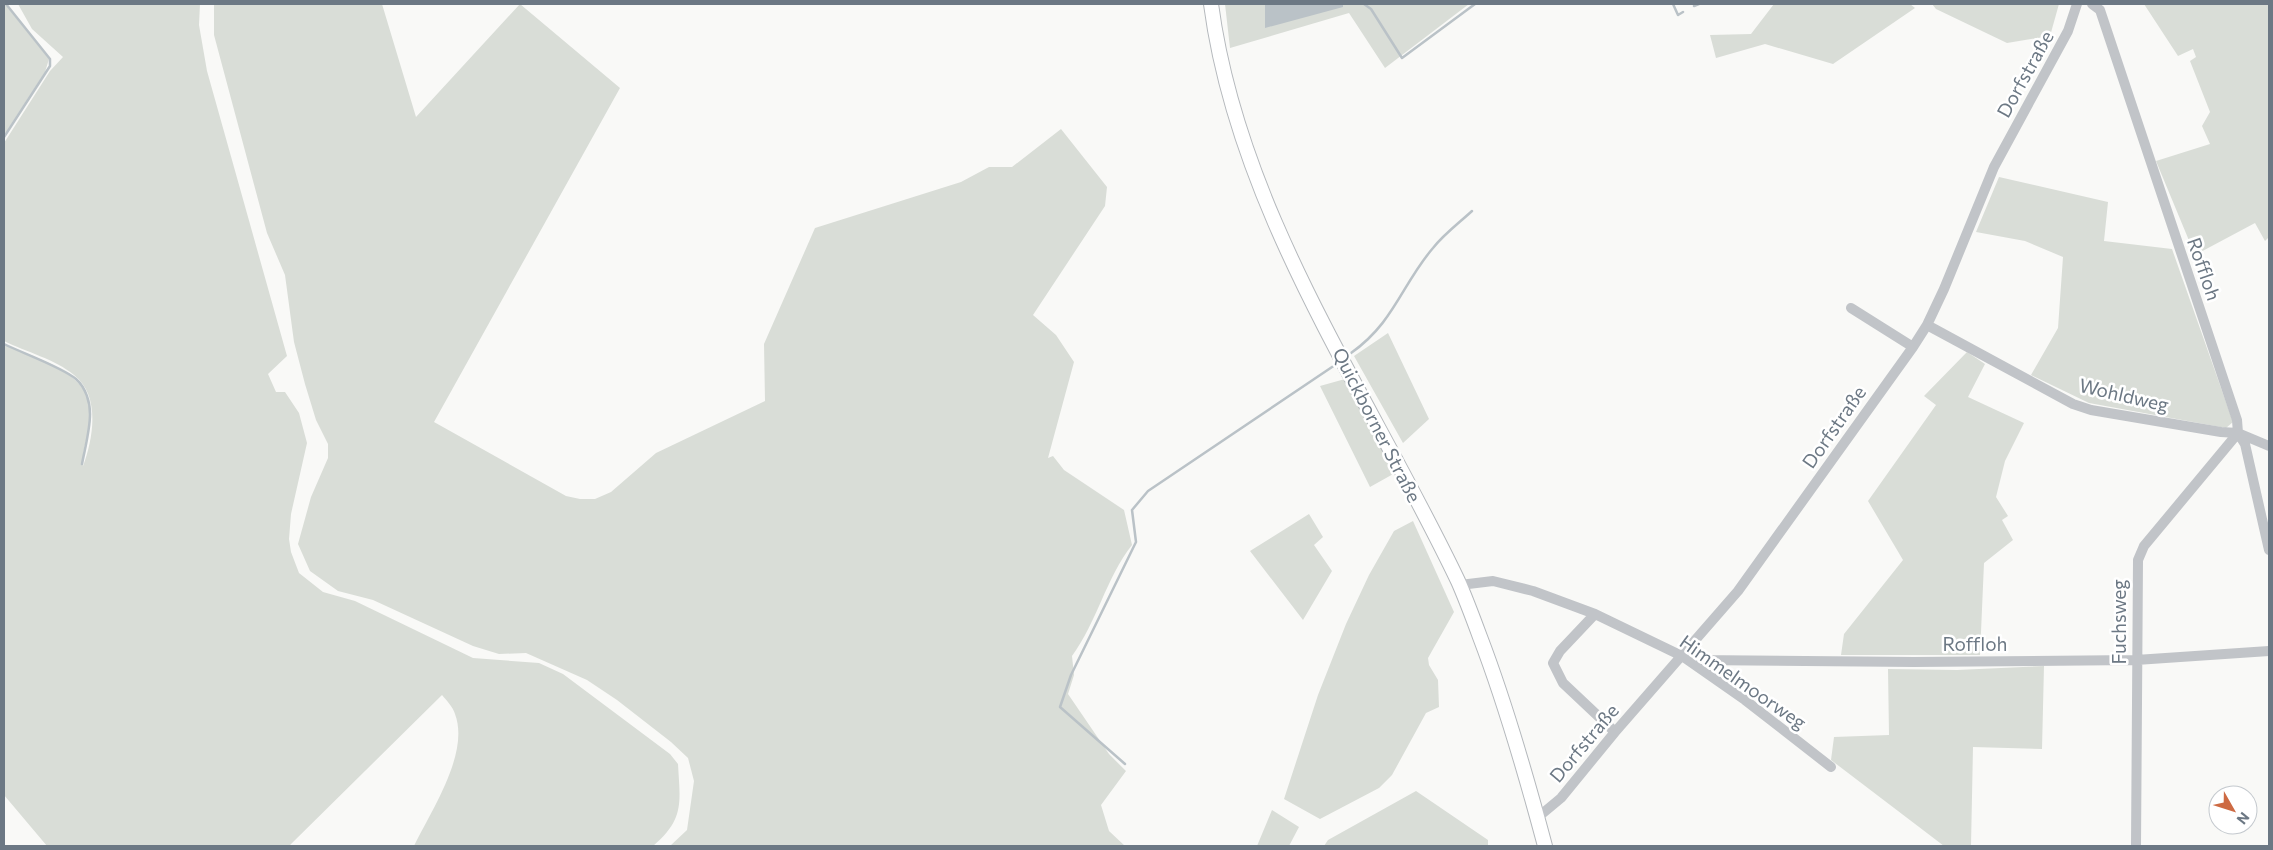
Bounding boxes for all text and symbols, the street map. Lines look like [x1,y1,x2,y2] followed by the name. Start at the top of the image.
[1991,26,2058,121] street label: Dorfstraße
[2183,234,2226,303] street label: Roffloh
[1328,344,1426,506] street label: Quickborner Straße
[2077,373,2171,416] street label: Wohldweg
[1797,381,1870,472] street label: Dorfstraße
[2107,579,2130,665] street label: Fuchsweg
[1676,629,1811,734] street label: Himmelmoorweg
[1943,632,2007,655] street label: Roffloh
[1544,699,1623,787] street label: Dorfstraße
[2208,785,2258,835] north arrow
[2234,809,2253,828] text: N

